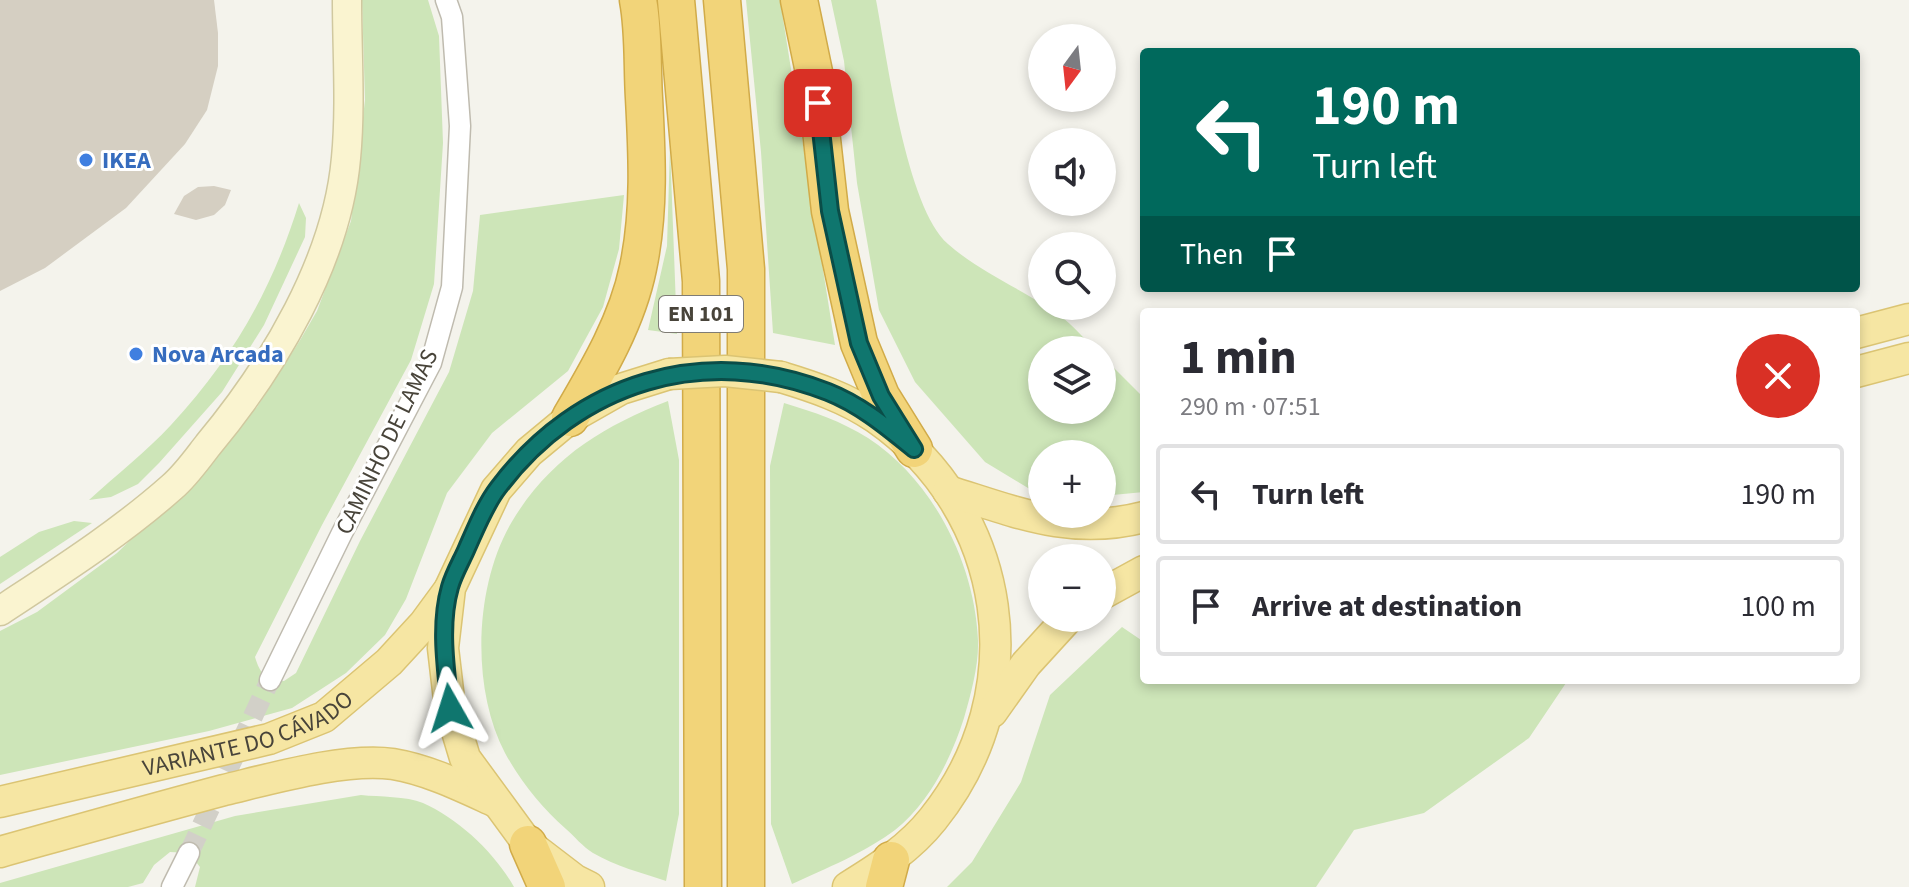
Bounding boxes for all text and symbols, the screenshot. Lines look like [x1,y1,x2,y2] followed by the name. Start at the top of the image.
[1028,24,1116,112] north arrow
[1028,24,1116,632] map controls
[1312,67,1460,146] text: 190 m
[784,69,852,137] pin
[1180,80,1284,184] icon: left
[796,81,840,125] icon: arrive
[1028,128,1116,216] button: sound
[1312,141,1437,192] text: Turn left
[102,143,151,178] place label: IKEA
[77,151,95,169] marker: IKEA
[1028,232,1116,320] button: search
[1260,232,1304,276] icon: arrive
[1180,233,1244,276] text: Then
[659,296,743,332] road number: EN 101
[1180,324,1297,392] text: 1 min
[1736,334,1820,418] button: close
[1028,336,1116,424] button: layers
[152,337,284,372] place label: Nova Arcada
[327,343,447,541] street label: CAMINHO DE LAMAS
[127,345,145,363] marker: Nova Arcada
[1180,388,1321,425] text: 290 m · 07:51
[1028,440,1116,528] button: +
[1184,472,1228,516] icon: left
[1252,473,1364,516] text: Turn left
[1740,473,1816,516] text: 190 m
[1028,544,1116,632] button: −
[1184,584,1228,628] icon: arrive
[1252,585,1522,628] text: Arrive at destination
[1740,585,1816,628] text: 100 m
[408,666,492,750] position arrow
[139,682,361,785] street label: VARIANTE DO CÁVADO

